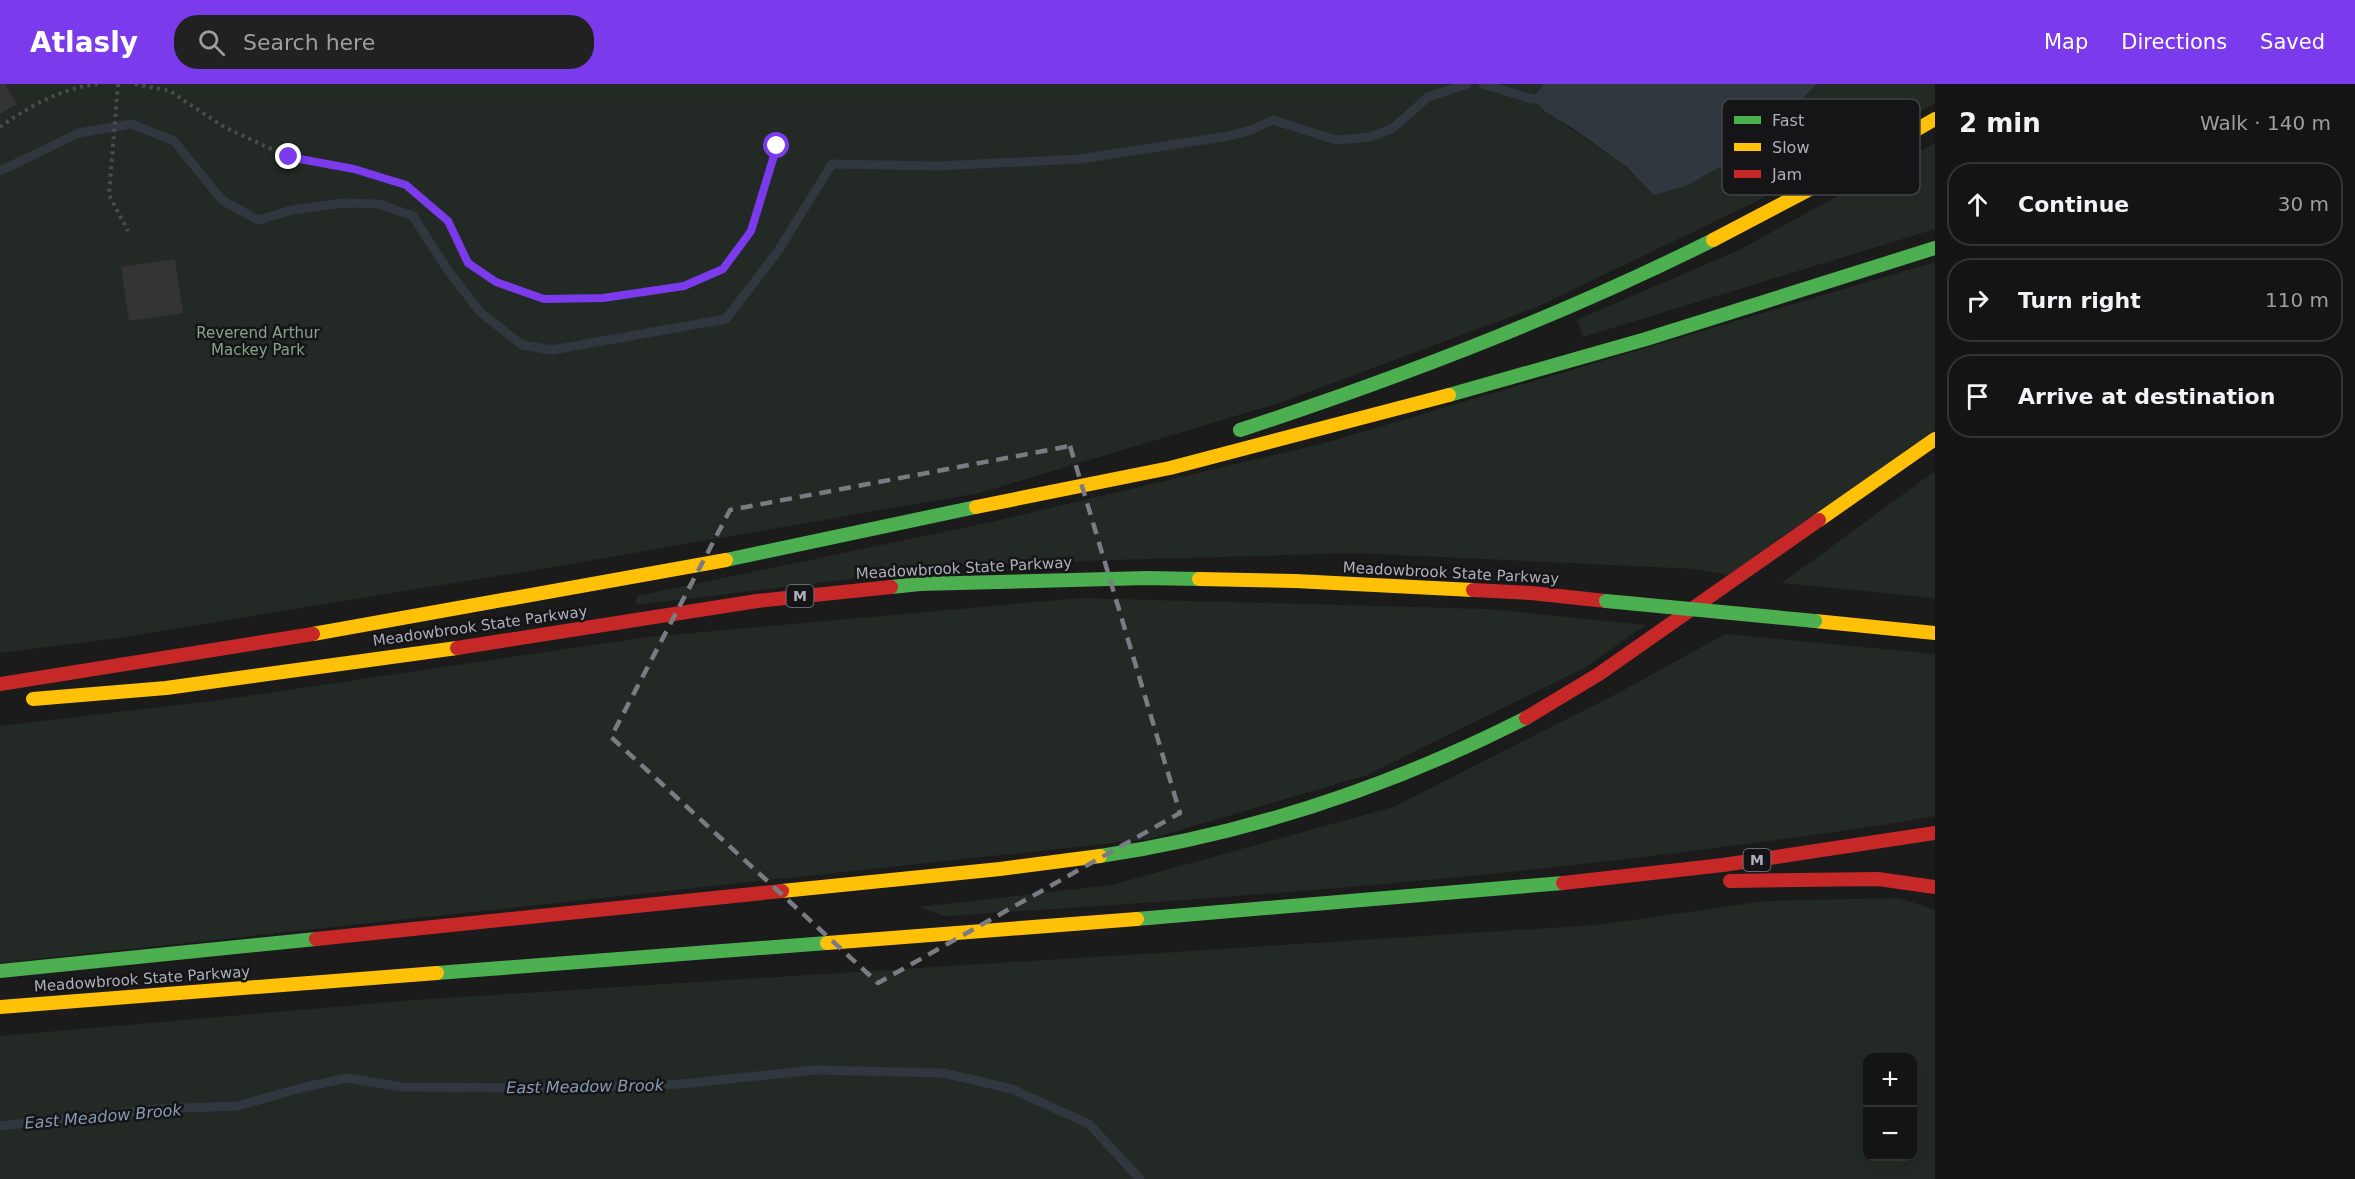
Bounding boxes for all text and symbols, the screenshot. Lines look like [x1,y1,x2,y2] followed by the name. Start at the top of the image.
[174,15,594,69] search box
[30,26,138,59] text: Atlasly
[195,26,228,59] icon: search
[243,30,375,55] text: Search here
[2044,30,2088,54] text: Map
[2121,30,2227,54] text: Directions
[2260,30,2325,54] text: Saved
[1722,99,1920,195] legend
[1959,108,2041,138] text: 2 min
[1772,111,1804,130] text: Fast
[2200,111,2331,135] text: Walk · 140 m
[763,132,789,158] route start
[1772,138,1809,157] text: Slow
[275,143,301,169] route end
[1771,165,1802,184] text: Jam
[1961,188,1994,221] icon: ahead
[2018,192,2129,217] text: Continue
[2278,192,2329,216] text: 30 m
[1961,284,1994,317] icon: right
[2018,288,2141,313] text: Turn right
[2265,288,2329,312] text: 110 m
[196,324,321,359] park label: Reverend Arthur Mackey Park
[1961,380,1994,413] icon: arrive
[2018,384,2275,409] text: Arrive at destination
[855,553,1073,583] street label: Meadowbrook State Parkway
[1342,558,1560,588] street label: Meadowbrook State Parkway
[786,585,814,607] road number: M
[371,602,589,650] street label: Meadowbrook State Parkway
[1744,849,1770,871] road number: M
[33,962,251,996] street label: Meadowbrook State Parkway
[1863,1053,1917,1161] map controls
[1863,1053,1917,1107] button: +
[506,1076,665,1097] water label: East Meadow Brook
[24,1100,183,1133] water label: East Meadow Brook
[1863,1107,1917,1161] button: −

